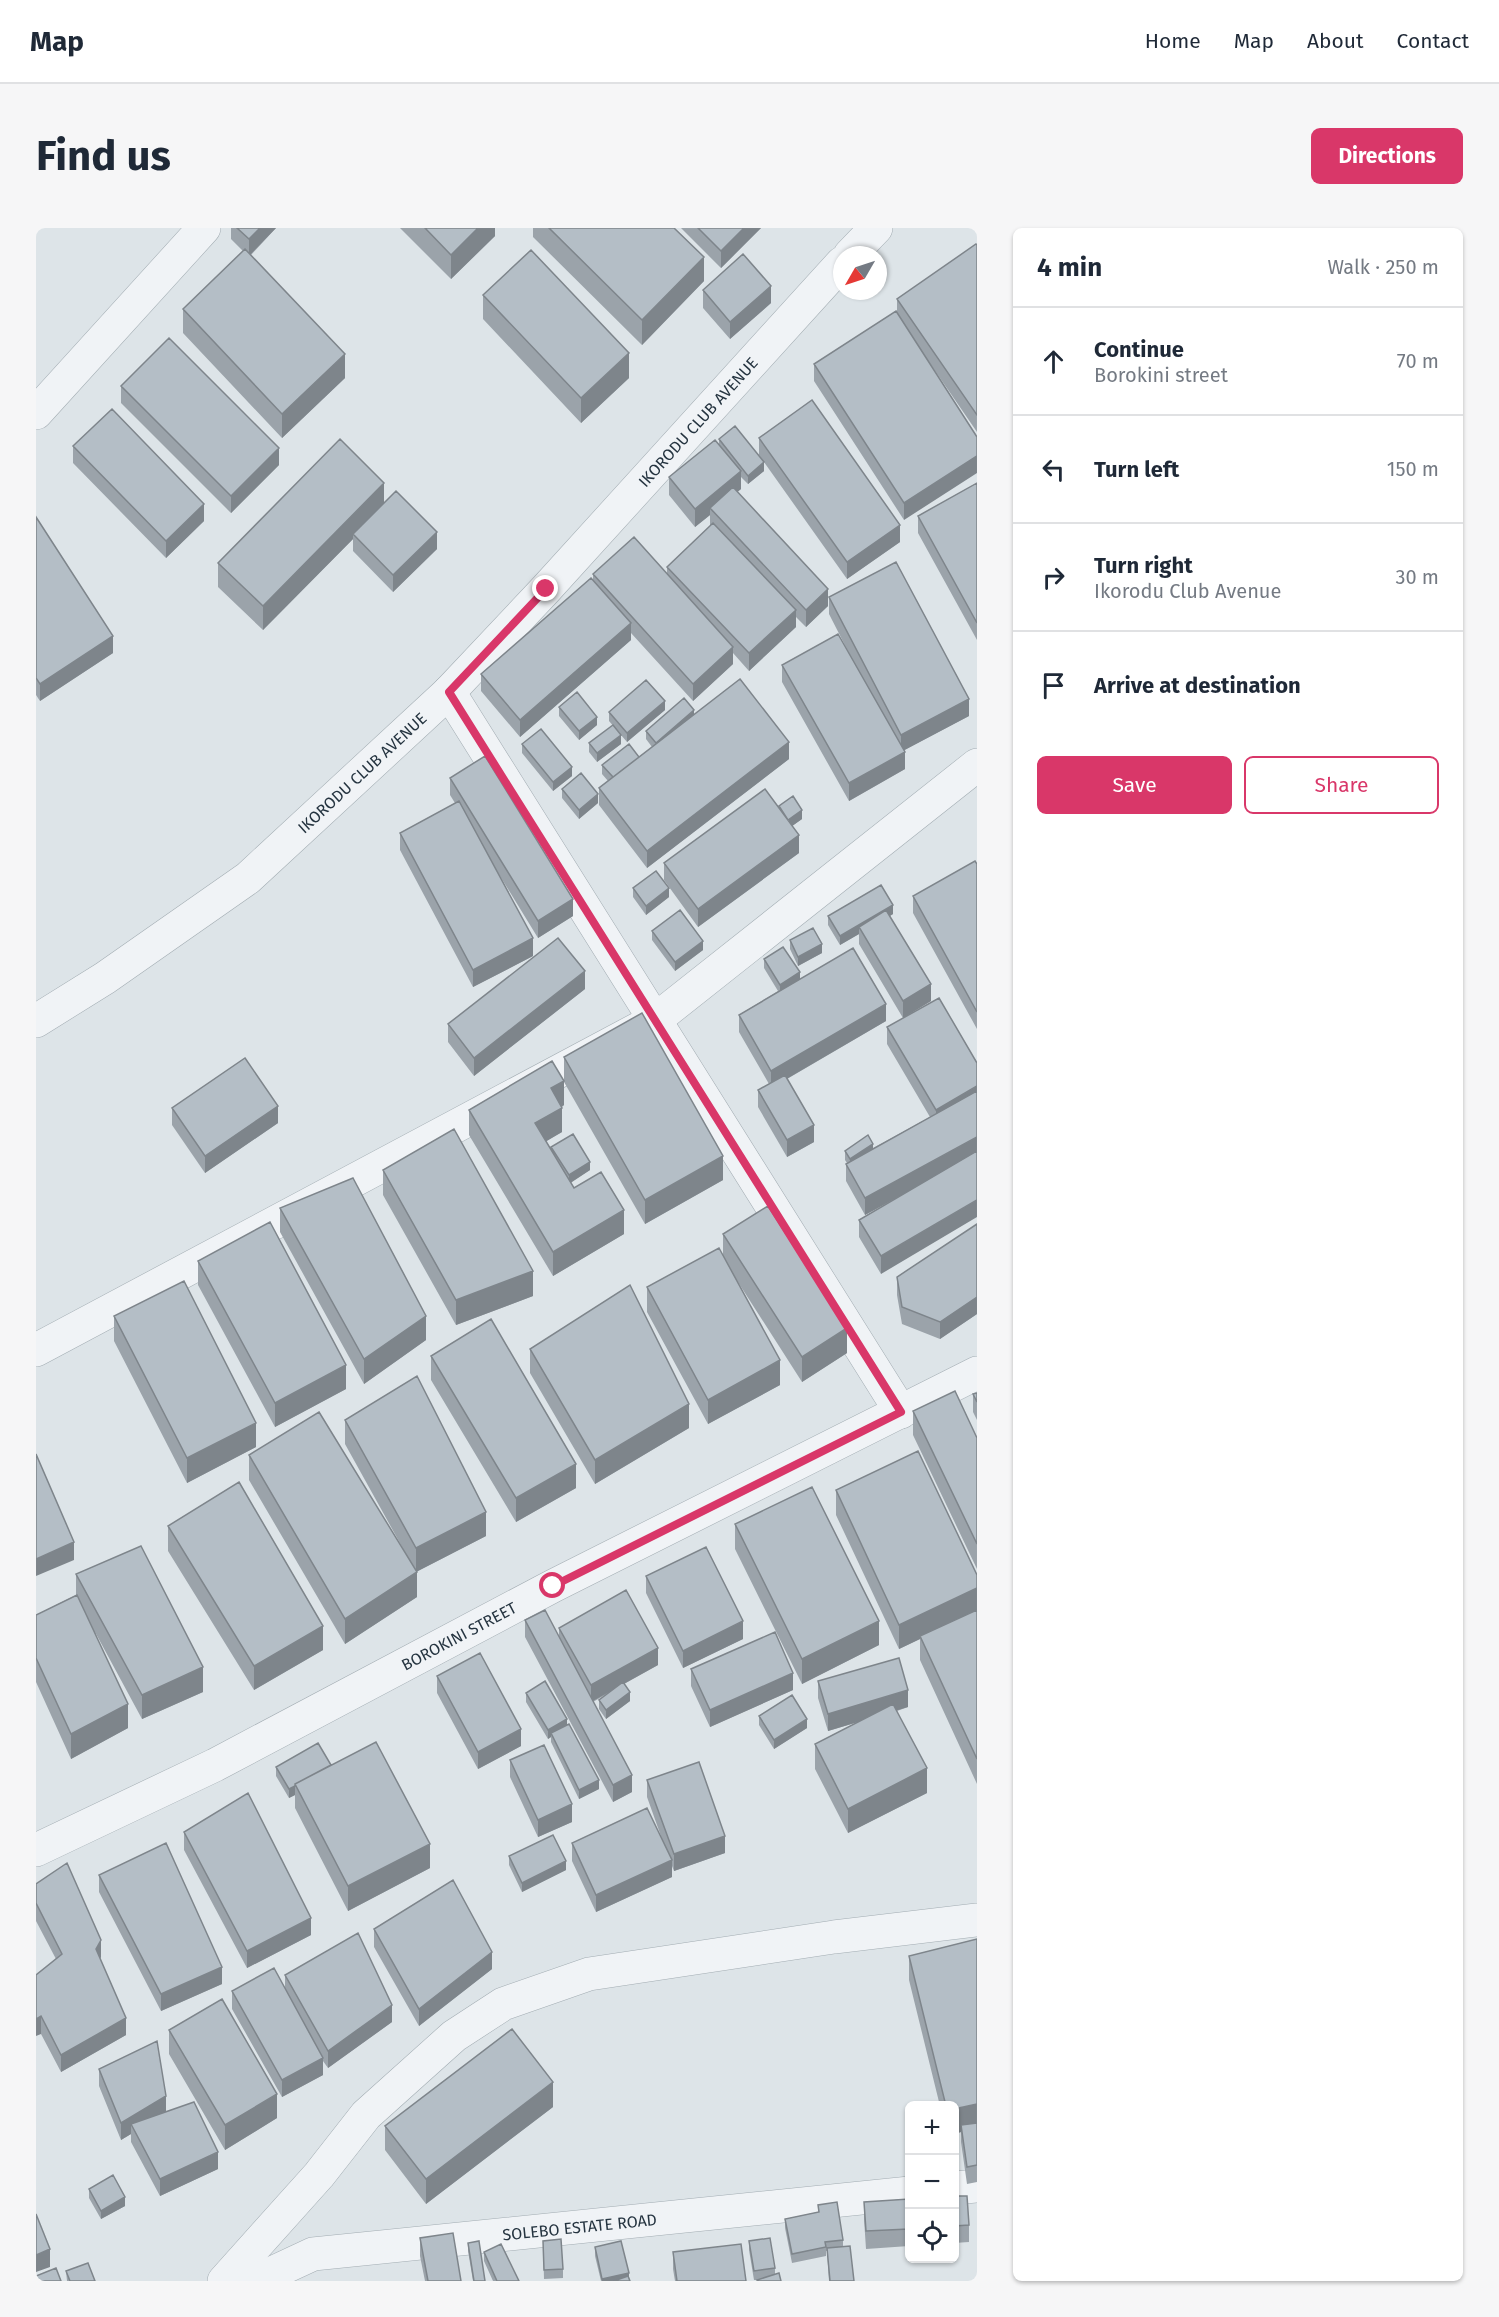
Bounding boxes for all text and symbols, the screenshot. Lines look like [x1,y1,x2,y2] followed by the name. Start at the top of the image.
[30,25,84,58] text: Map
[1145,28,1201,54] text: Home
[1234,28,1274,54] text: Map
[1307,28,1364,54] text: About
[1397,28,1469,54] text: Contact
[1311,128,1463,184] button: Directions
[36,131,171,181] text: Find us
[833,246,887,300] north arrow
[1037,252,1102,283] text: 4 min
[1327,255,1439,279] text: Walk · 250 m
[1094,336,1184,363] text: Continue
[1037,345,1070,378] icon: ahead
[1397,349,1439,373] text: 70 m
[635,353,762,491] street label: IKORODU CLUB AVENUE
[1094,363,1228,387] text: Borokini street
[1037,453,1070,486] icon: left
[1094,456,1179,483] text: Turn left
[1387,457,1439,481] text: 150 m
[1094,552,1193,579] text: Turn right
[1037,561,1070,594] icon: right
[1395,565,1439,589] text: 30 m
[532,575,558,601] route end
[1094,579,1281,603] text: Ikorodu Club Avenue
[1037,669,1070,702] icon: arrive
[1094,672,1301,699] text: Arrive at destination
[294,709,431,837] street label: IKORODU CLUB AVENUE
[1037,756,1232,814] button: Save
[1244,756,1439,814] button: Share
[539,1572,565,1598] route start
[398,1598,520,1675] street label: BOROKINI STREET
[905,2101,959,2263] map controls
[905,2101,959,2155] button: +
[905,2155,959,2209] button: −
[905,2209,959,2263] button: locate
[502,2210,658,2245] street label: SOLEBO ESTATE ROAD

